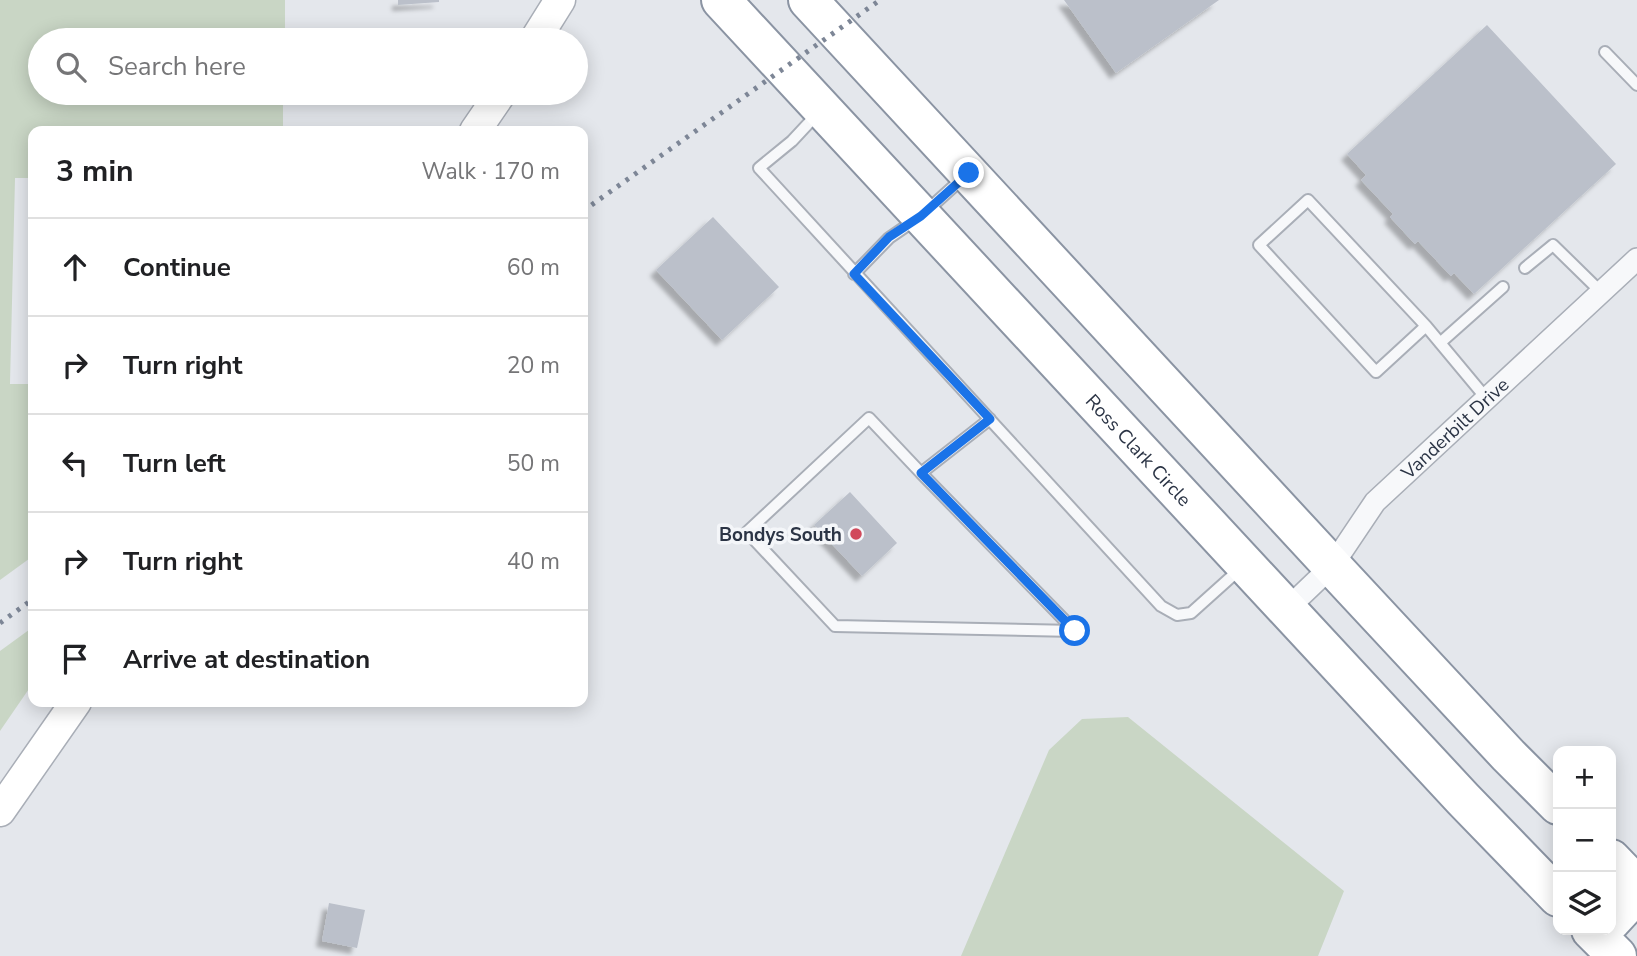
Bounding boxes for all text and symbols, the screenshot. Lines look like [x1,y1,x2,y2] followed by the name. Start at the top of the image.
[28,28,588,105] search box
[52,48,90,86] icon: search
[108,49,246,84] text: Search here
[56,151,134,192] text: 3 min
[421,156,560,187] text: Walk · 170 m
[953,157,984,188] route end
[56,248,94,286] icon: ahead
[123,250,231,285] text: Continue
[507,252,560,283] text: 60 m
[56,346,94,384] icon: right
[123,348,242,383] text: Turn right
[507,350,560,381] text: 20 m
[1395,372,1515,486] street label: Vanderbilt Drive
[1079,389,1197,512] street label: Ross Clark Circle
[56,444,94,482] icon: left
[123,446,226,481] text: Turn left
[507,448,560,479] text: 50 m
[719,522,842,548] place label: Bondys South
[848,526,864,542] marker: Bondys South
[56,542,94,580] icon: right
[123,544,242,579] text: Turn right
[507,546,560,577] text: 40 m
[1059,615,1090,646] route start
[56,640,94,678] icon: arrive
[123,642,370,677] text: Arrive at destination
[1553,746,1616,935] map controls
[1553,746,1616,809] button: +
[1553,809,1616,872] button: −
[1553,872,1616,935] button: layers

